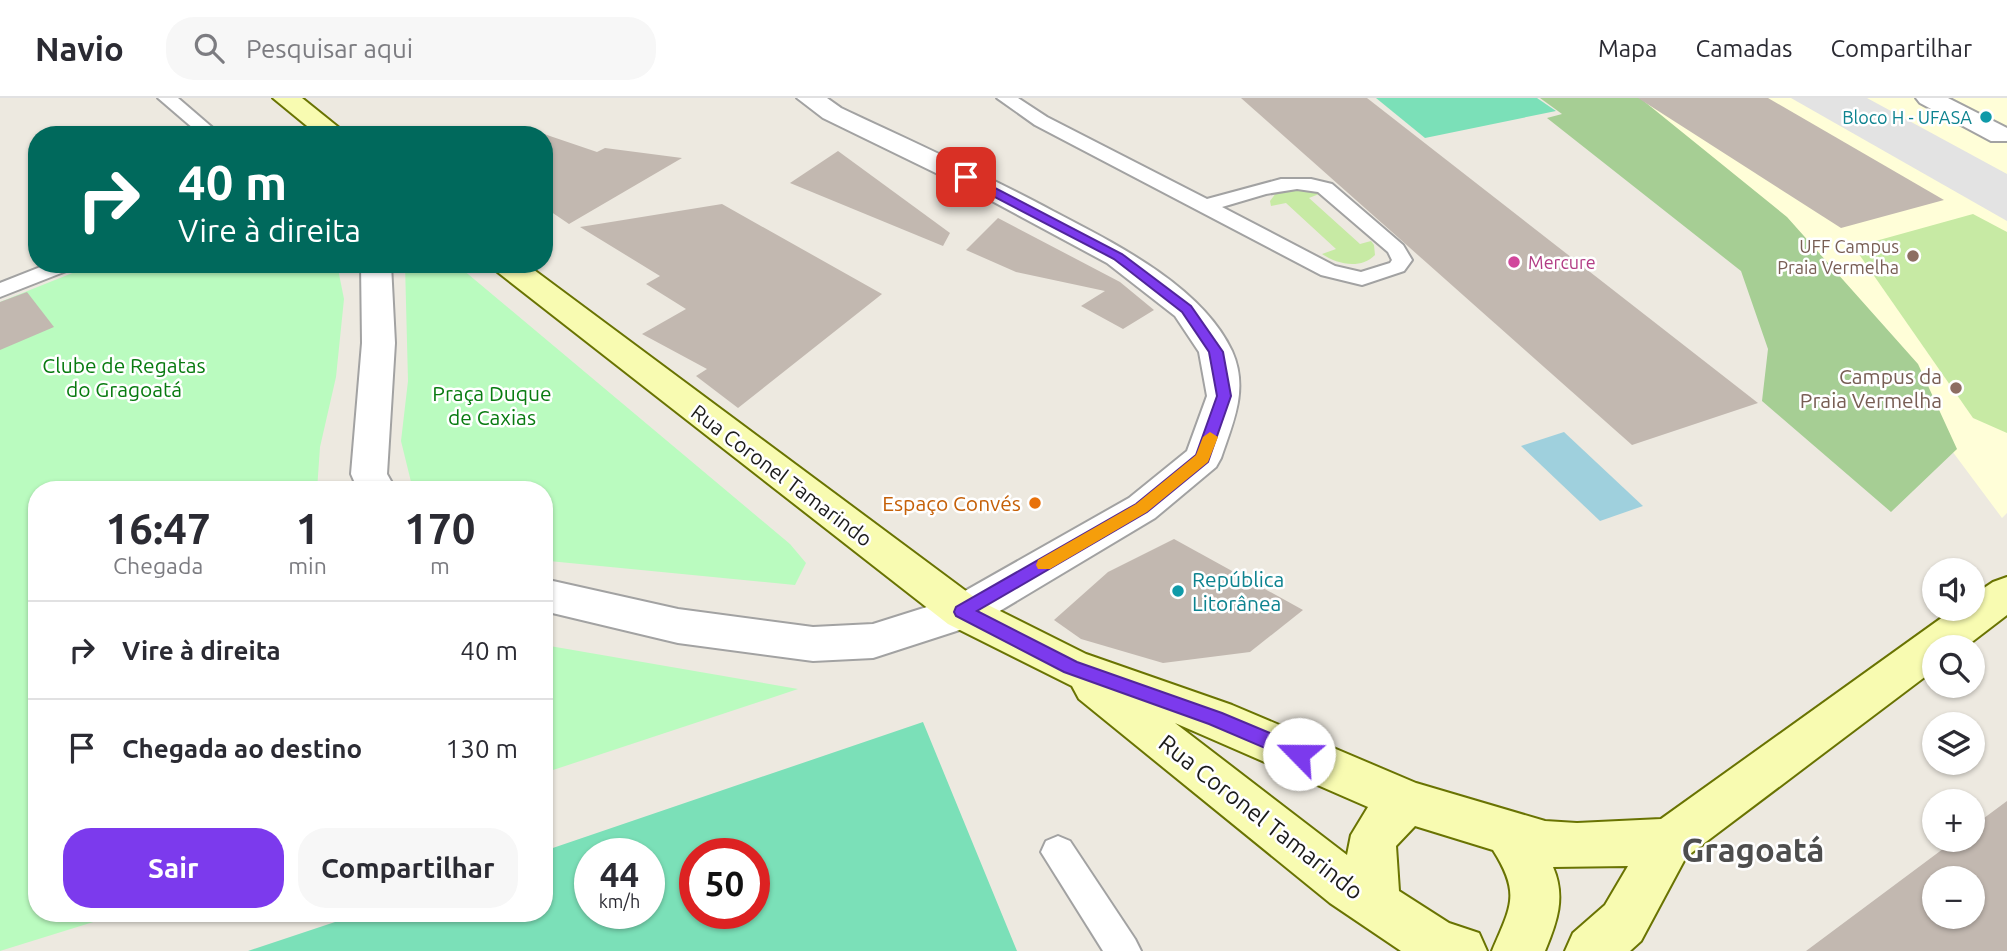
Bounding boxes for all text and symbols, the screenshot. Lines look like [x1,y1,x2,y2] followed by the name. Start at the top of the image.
[166,17,656,80] search box
[190,29,228,67] icon: search
[35,30,124,67] text: Navio
[246,34,413,63] text: Pesquisar aqui
[1598,35,1657,62] text: Mapa
[1695,35,1792,62] text: Camadas
[1830,35,1972,62] text: Compartilhar
[1842,107,1972,127] place label: Bloco H - UFASA
[1978,109,1994,125] marker: Bloco H - UFASA
[936,147,996,207] pin
[63,154,154,245] icon: right
[178,154,287,209] text: 40 m
[947,158,985,196] icon: arrive
[178,212,361,248] text: Vire à direita
[1777,236,1899,277] place label: UFF Campus Praia Vermelha
[1905,248,1921,264] marker: UFF Campus Praia Vermelha
[1528,252,1596,272] place label: Mercure
[1506,254,1522,270] marker: Mercure
[42,353,206,401] park label: Clube de Regatas do Gragoatá
[1800,364,1942,412] place label: Campus da Praia Vermelha
[1948,380,1964,396] marker: Campus da Praia Vermelha
[432,381,552,429] park label: Praça Duque de Caxias
[687,399,877,551] street label: Rua Coronel Tamarindo
[882,491,1021,515] place label: Espaço Convés
[1027,495,1043,511] marker: Espaço Convés
[106,505,211,552] text: 16:47
[296,505,319,552] text: 1
[404,505,475,552] text: 170
[113,553,203,578] text: Chegada
[288,553,327,578] text: min
[430,553,450,578] text: m
[1922,558,1985,929] map controls
[1922,558,1985,621] button: sound
[1192,567,1284,615] place label: República Litorânea
[1170,583,1186,599] marker: República Litorânea
[63,631,101,669] icon: right
[1922,635,1985,698] button: search
[122,636,281,665] text: Vire à direita
[460,636,518,665] text: 40 m
[1922,712,1985,775] button: layers
[1262,717,1336,791] position arrow
[63,729,101,767] icon: arrive
[1154,729,1368,905] street label: Rua Coronel Tamarindo
[122,734,362,763] text: Chegada ao destino
[446,734,518,763] text: 130 m
[1922,789,1985,852] button: +
[63,828,284,908] button: Sair
[298,828,518,908] button: Compartilhar
[1682,831,1824,868] district label: Gragoatá
[679,838,770,929] speed limit sign: 50
[600,854,639,894] text: 44
[1922,866,1985,929] button: −
[599,891,640,911] text: km/h

